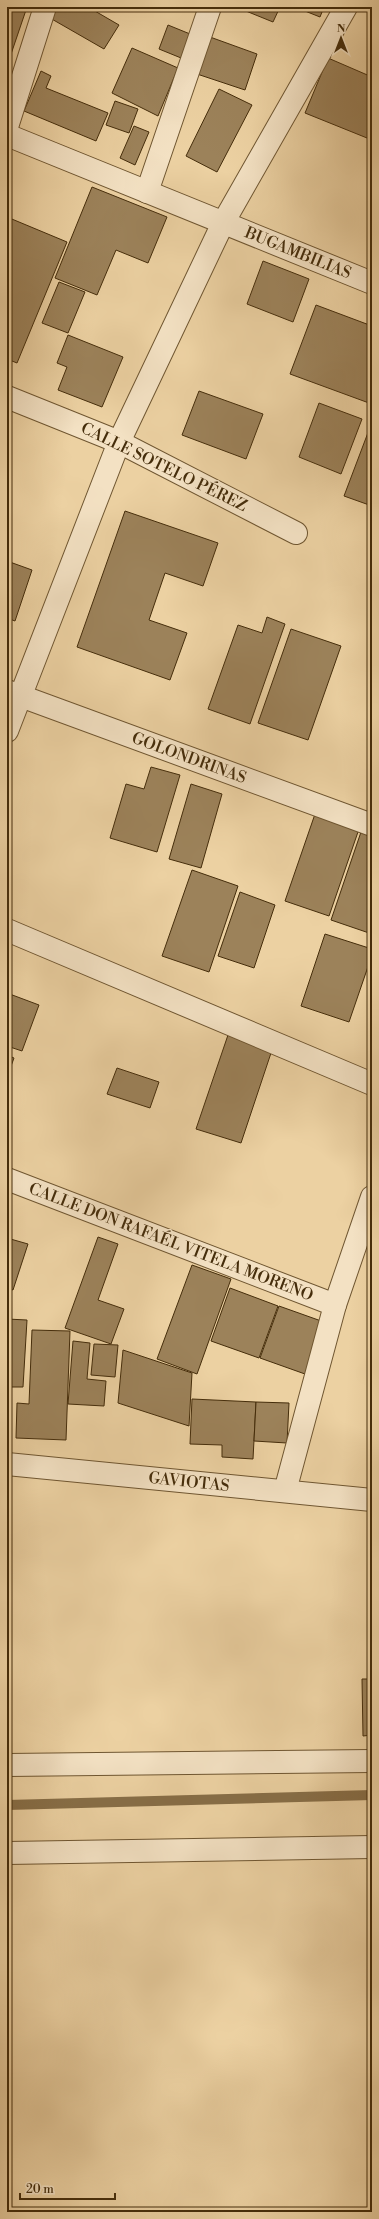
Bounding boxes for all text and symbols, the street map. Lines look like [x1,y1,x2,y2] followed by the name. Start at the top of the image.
[321,18,361,58] north arrow
[337,22,346,36] text: N
[241,222,354,283] street label: BUGAMBILIAS
[77,416,251,516] street label: CALLE SOTELO PÉREZ
[129,728,249,788] street label: GOLONDRINAS
[26,1177,317,1306] street label: CALLE DON RAFAÉL VITELA MORENO
[147,1468,231,1496] street label: GAVIOTAS
[20,2175,115,2201] scale bar
[26,2182,54,2197] text: 20 m

